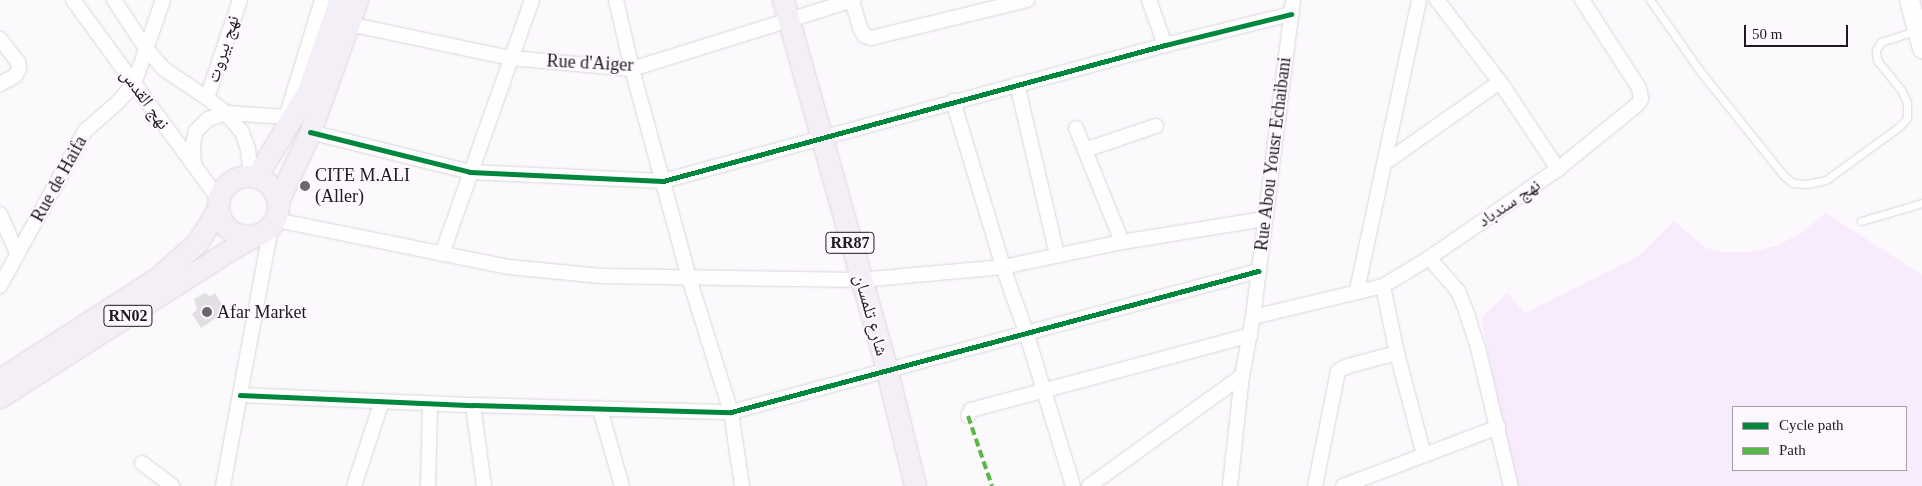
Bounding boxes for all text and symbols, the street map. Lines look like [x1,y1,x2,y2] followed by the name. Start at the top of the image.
[202,13,244,85] street label: نهج بيروت
[1747,15,1851,47] scale bar
[1752,26,1782,42] text: 50 m
[546,50,634,76] street label: Rue d'Aiger
[1250,55,1296,253] street label: Rue Abou Yousr Echaibani
[116,64,174,134] street label: نهج القدس
[27,132,91,226] street label: Rue de Haifa
[315,165,410,208] place label: CITE M.ALI (Aller)
[1474,174,1544,232] street label: نهج سندباد
[299,180,311,192] marker: CITE M.ALI (Aller)
[825,230,875,256] road number: RR87
[849,272,893,358] street label: شارع تلمسان
[217,301,306,323] place label: Afar Market
[103,302,153,330] road number: RN02
[201,306,213,318] marker: Afar Market
[1732,406,1907,471] legend
[1779,417,1844,433] text: Cycle path
[1779,442,1806,458] text: Path

